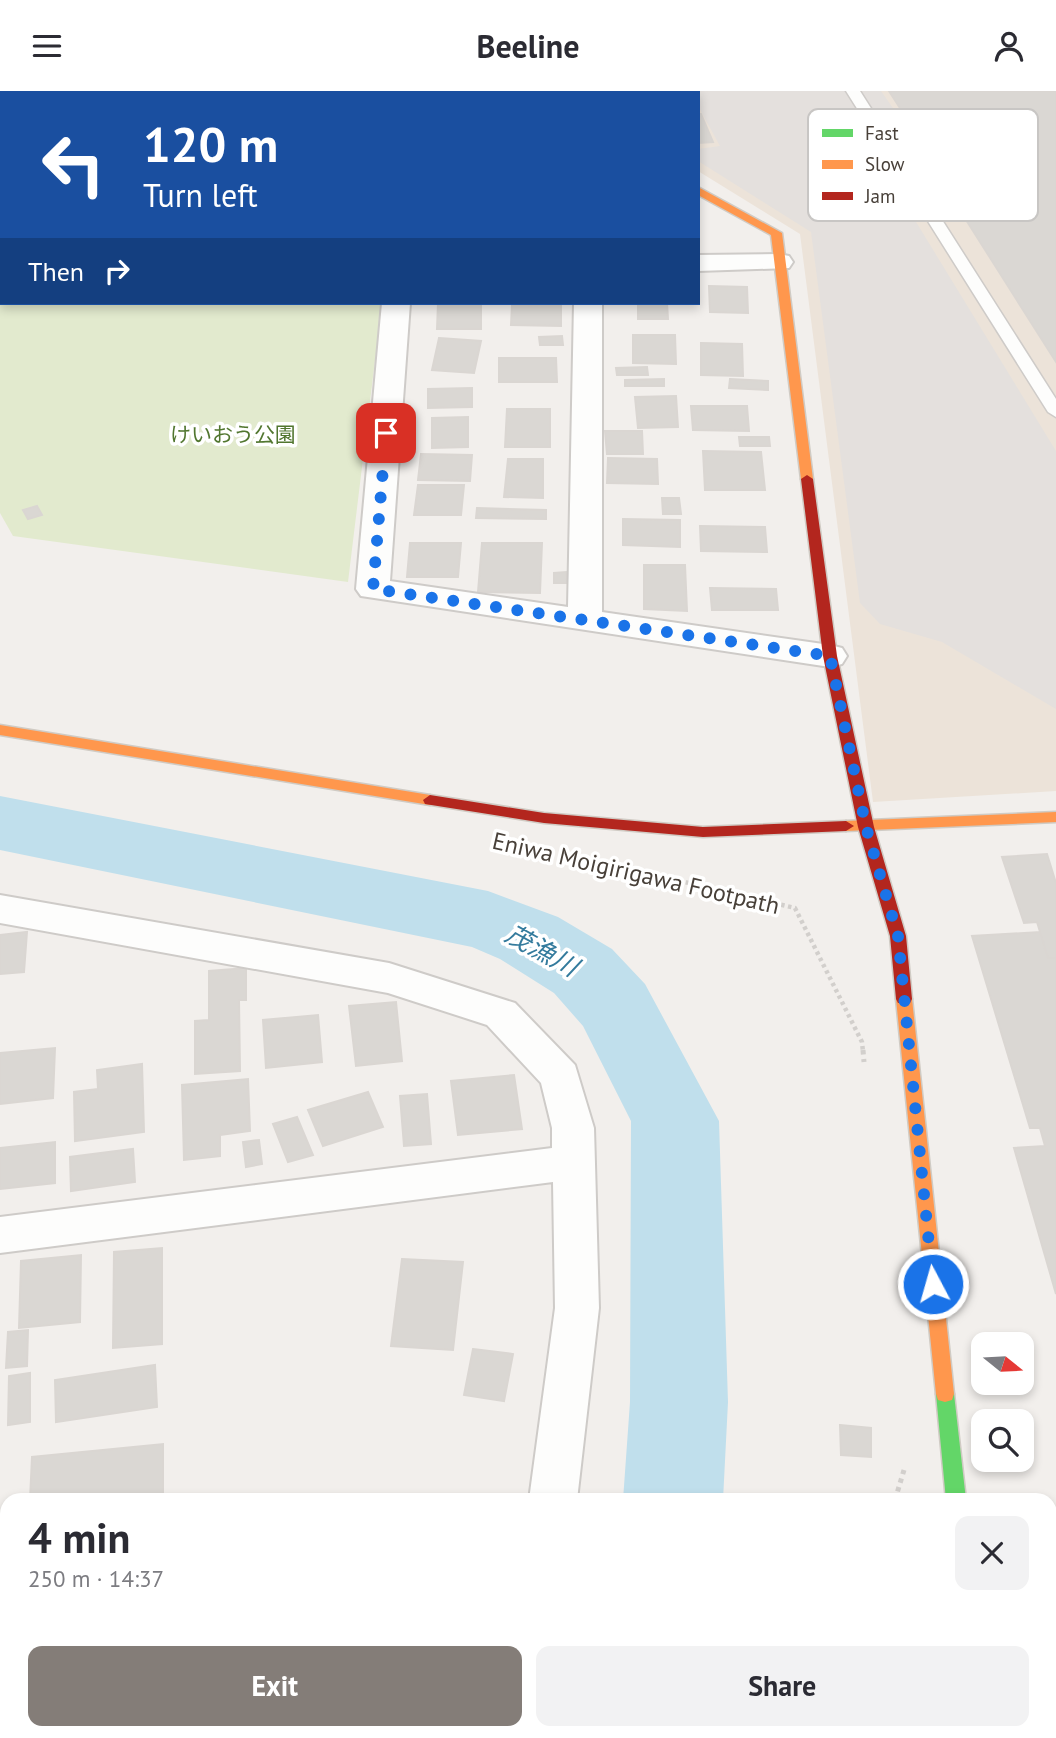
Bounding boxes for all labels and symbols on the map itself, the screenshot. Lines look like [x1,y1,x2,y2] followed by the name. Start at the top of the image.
[808,109,1038,221] legend
[865,121,899,145] text: Fast
[865,152,905,176] text: Slow
[864,184,895,208] text: Jam
[356,403,416,463] pin
[170,421,296,448] park label: けいおう公園
[489,825,783,921] street label: Eniwa Moigirigawa Footpath
[500,917,587,985] water label: 茂漁川
[896,1247,970,1321] position arrow
[971,1332,1034,1395] north arrow

